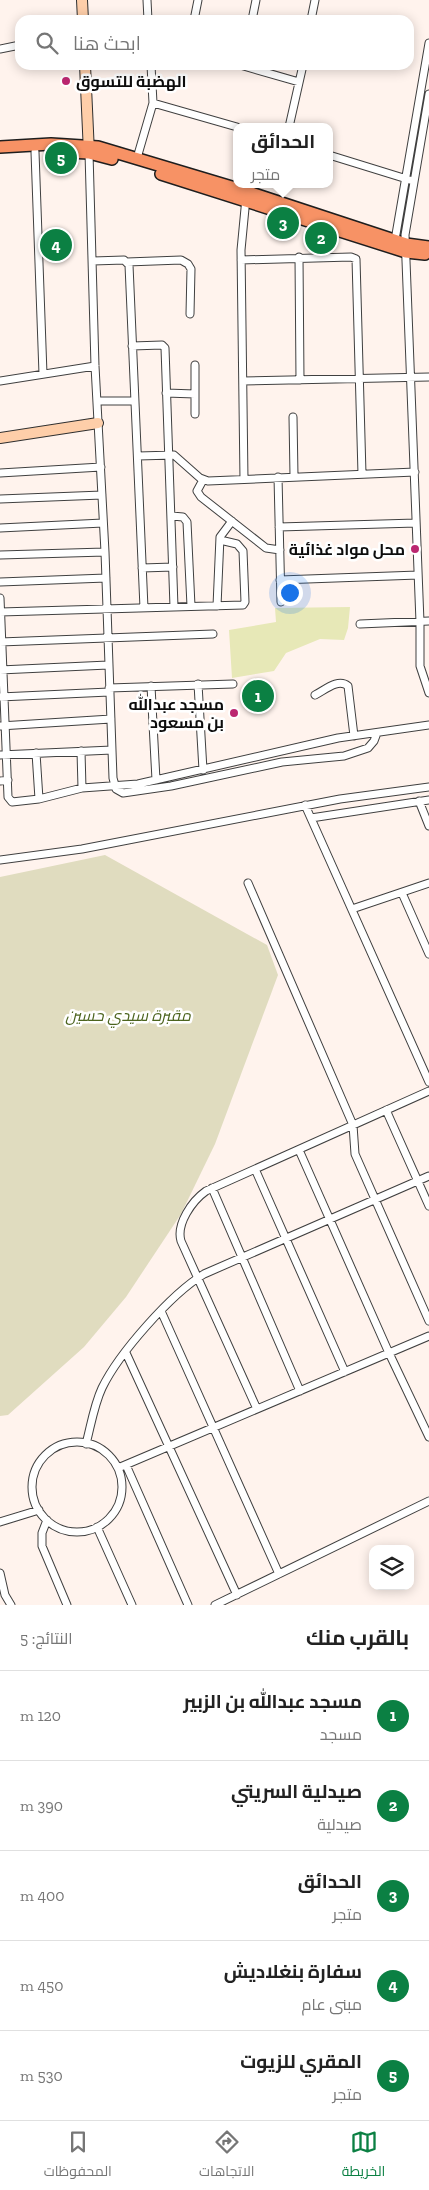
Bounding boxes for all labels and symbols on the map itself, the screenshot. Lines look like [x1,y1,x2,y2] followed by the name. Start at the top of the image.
[76,72,187,91] place label: الهضبة للتسوق
[60,75,72,87] marker: الهضبة للتسوق
[45,139,77,177] pin: 5
[267,204,299,242] pin: 3
[305,219,337,257] pin: 2
[40,226,72,264] pin: 4
[289,540,405,559] place label: محل مواد غذائية
[409,543,421,555] marker: محل مواد غذائية
[277,580,303,606] your location
[242,677,274,715] pin: 1
[129,693,224,732] place label: مسجد عبدالله بن مسعود
[228,707,240,719] marker: مسجد عبدالله بن مسعود
[65,1006,192,1028] park label: مقبرة سيدي حسين

